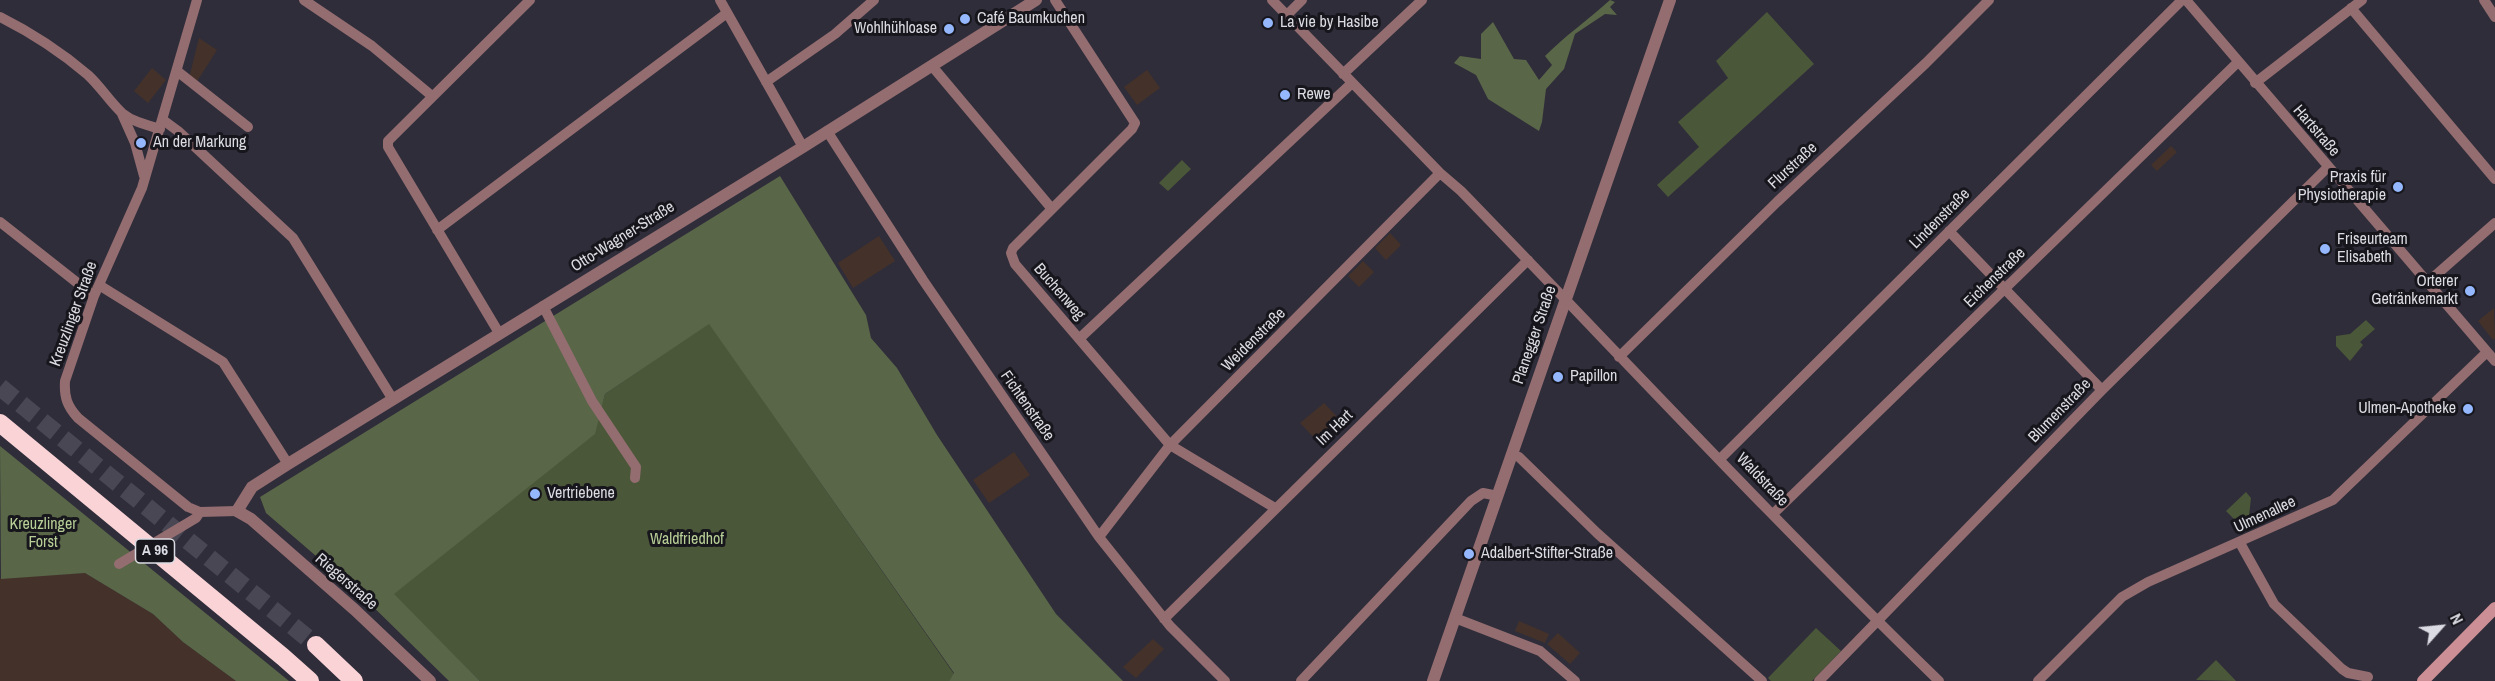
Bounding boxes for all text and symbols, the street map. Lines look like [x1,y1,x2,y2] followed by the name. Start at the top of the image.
[977,9,1085,29] place label: Café Baumkuchen
[958,12,972,26] marker: Café Baumkuchen
[1280,13,1378,33] place label: La vie by Hasibe
[1261,16,1275,30] marker: La vie by Hasibe
[854,19,937,39] place label: Wohlhühloase
[942,22,956,36] marker: Wohlhühloase
[1297,85,1331,105] place label: Rewe
[1278,88,1292,102] marker: Rewe
[2288,101,2344,161] street label: Hartstraße
[153,133,246,153] place label: An der Markung
[134,136,148,150] marker: An der Markung
[1765,139,1821,193] street label: Flurstraße
[2298,168,2386,206] place label: Praxis für Physiotherapie
[2391,180,2405,194] marker: Praxis für Physiotherapie
[1906,185,1974,253] street label: Lindenstraße
[568,197,678,277] street label: Otto-Wagner-Straße
[2337,230,2408,268] place label: Friseurteam Elisabeth
[2318,242,2332,256] marker: Friseurteam Elisabeth
[1960,244,2030,312] street label: Eichenstraße
[46,259,102,369] street label: Kreuzlinger Straße
[1029,260,1089,324] street label: Buchenweg
[2371,272,2458,310] place label: Orterer Getränkemarkt
[1509,283,1561,387] street label: Planegger Straße
[2463,284,2477,298] marker: Orterer Getränkemarkt
[1218,304,1290,376] street label: Weidenstraße
[996,367,1058,445] street label: Fichtenstraße
[1570,367,1617,387] place label: Papillon
[1551,370,1565,384] marker: Papillon
[2025,375,2095,447] street label: Blumenstraße
[2358,399,2456,419] place label: Ulmen-Apotheke
[2461,402,2475,416] marker: Ulmen-Apotheke
[1313,406,1357,450] street label: Im Hart
[1732,449,1792,511] street label: Waldstraße
[547,484,615,504] place label: Vertriebene
[528,487,542,501] marker: Vertriebene
[2231,492,2299,538] street label: Ulmenallee
[9,515,77,553] park label: Kreuzlinger Forst
[650,530,724,550] park label: Waldfriedhof
[136,539,174,563] road number: A 96
[1481,544,1613,564] place label: Adalbert-Stifter-Straße
[1462,547,1476,561] marker: Adalbert-Stifter-Straße
[311,550,381,614] street label: Riegerstraße
[2411,597,2471,657] north arrow
[2445,610,2469,628] text: N

